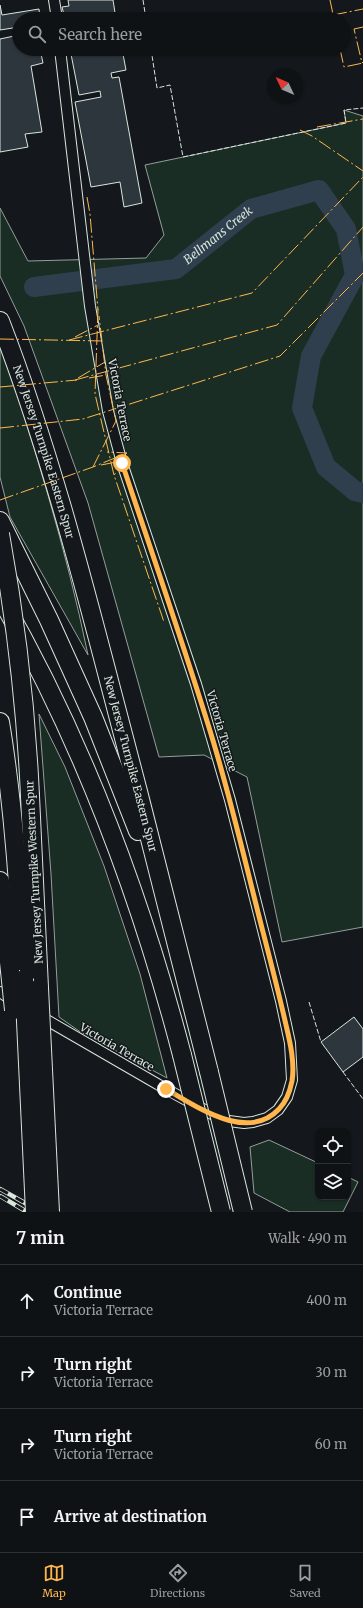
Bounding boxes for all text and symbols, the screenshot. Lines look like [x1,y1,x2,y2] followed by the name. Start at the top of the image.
[12,12,351,56] search box
[26,23,48,45] icon: search
[58,25,142,44] text: Search here
[267,68,303,104] north arrow
[180,203,256,267] water label: Bellmans Creek
[105,357,135,443] street label: Victoria Terrace
[10,363,78,540] street label: New Jersey Turnpike Eastern Spur
[113,454,131,472] route start
[101,674,160,853] street label: New Jersey Turnpike Eastern Spur
[203,688,240,773] street label: Victoria Terrace
[22,780,46,964] street label: New Jersey Turnpike Western Spur
[76,1019,157,1074] street label: Victoria Terrace
[157,1080,175,1098] route end
[315,1128,351,1200] map controls
[315,1128,351,1164] button: locate
[315,1164,351,1200] button: layers
[16,1227,65,1249] text: 7 min
[268,1230,347,1247] text: Walk · 490 m
[54,1283,122,1302] text: Continue
[16,1290,38,1312] icon: ahead
[306,1292,347,1309] text: 400 m
[54,1302,153,1319] text: Victoria Terrace
[54,1355,132,1374] text: Turn right
[16,1362,38,1384] icon: right
[315,1364,347,1381] text: 30 m
[54,1374,153,1391] text: Victoria Terrace
[54,1427,132,1446] text: Turn right
[16,1434,38,1456] icon: right
[315,1436,347,1453] text: 60 m
[54,1446,153,1463] text: Victoria Terrace
[16,1506,38,1528] icon: arrive
[54,1507,207,1526] text: Arrive at destination
[42,1562,66,1600] tab: Map
[150,1562,205,1600] tab: Directions
[290,1562,321,1600] tab: Saved

